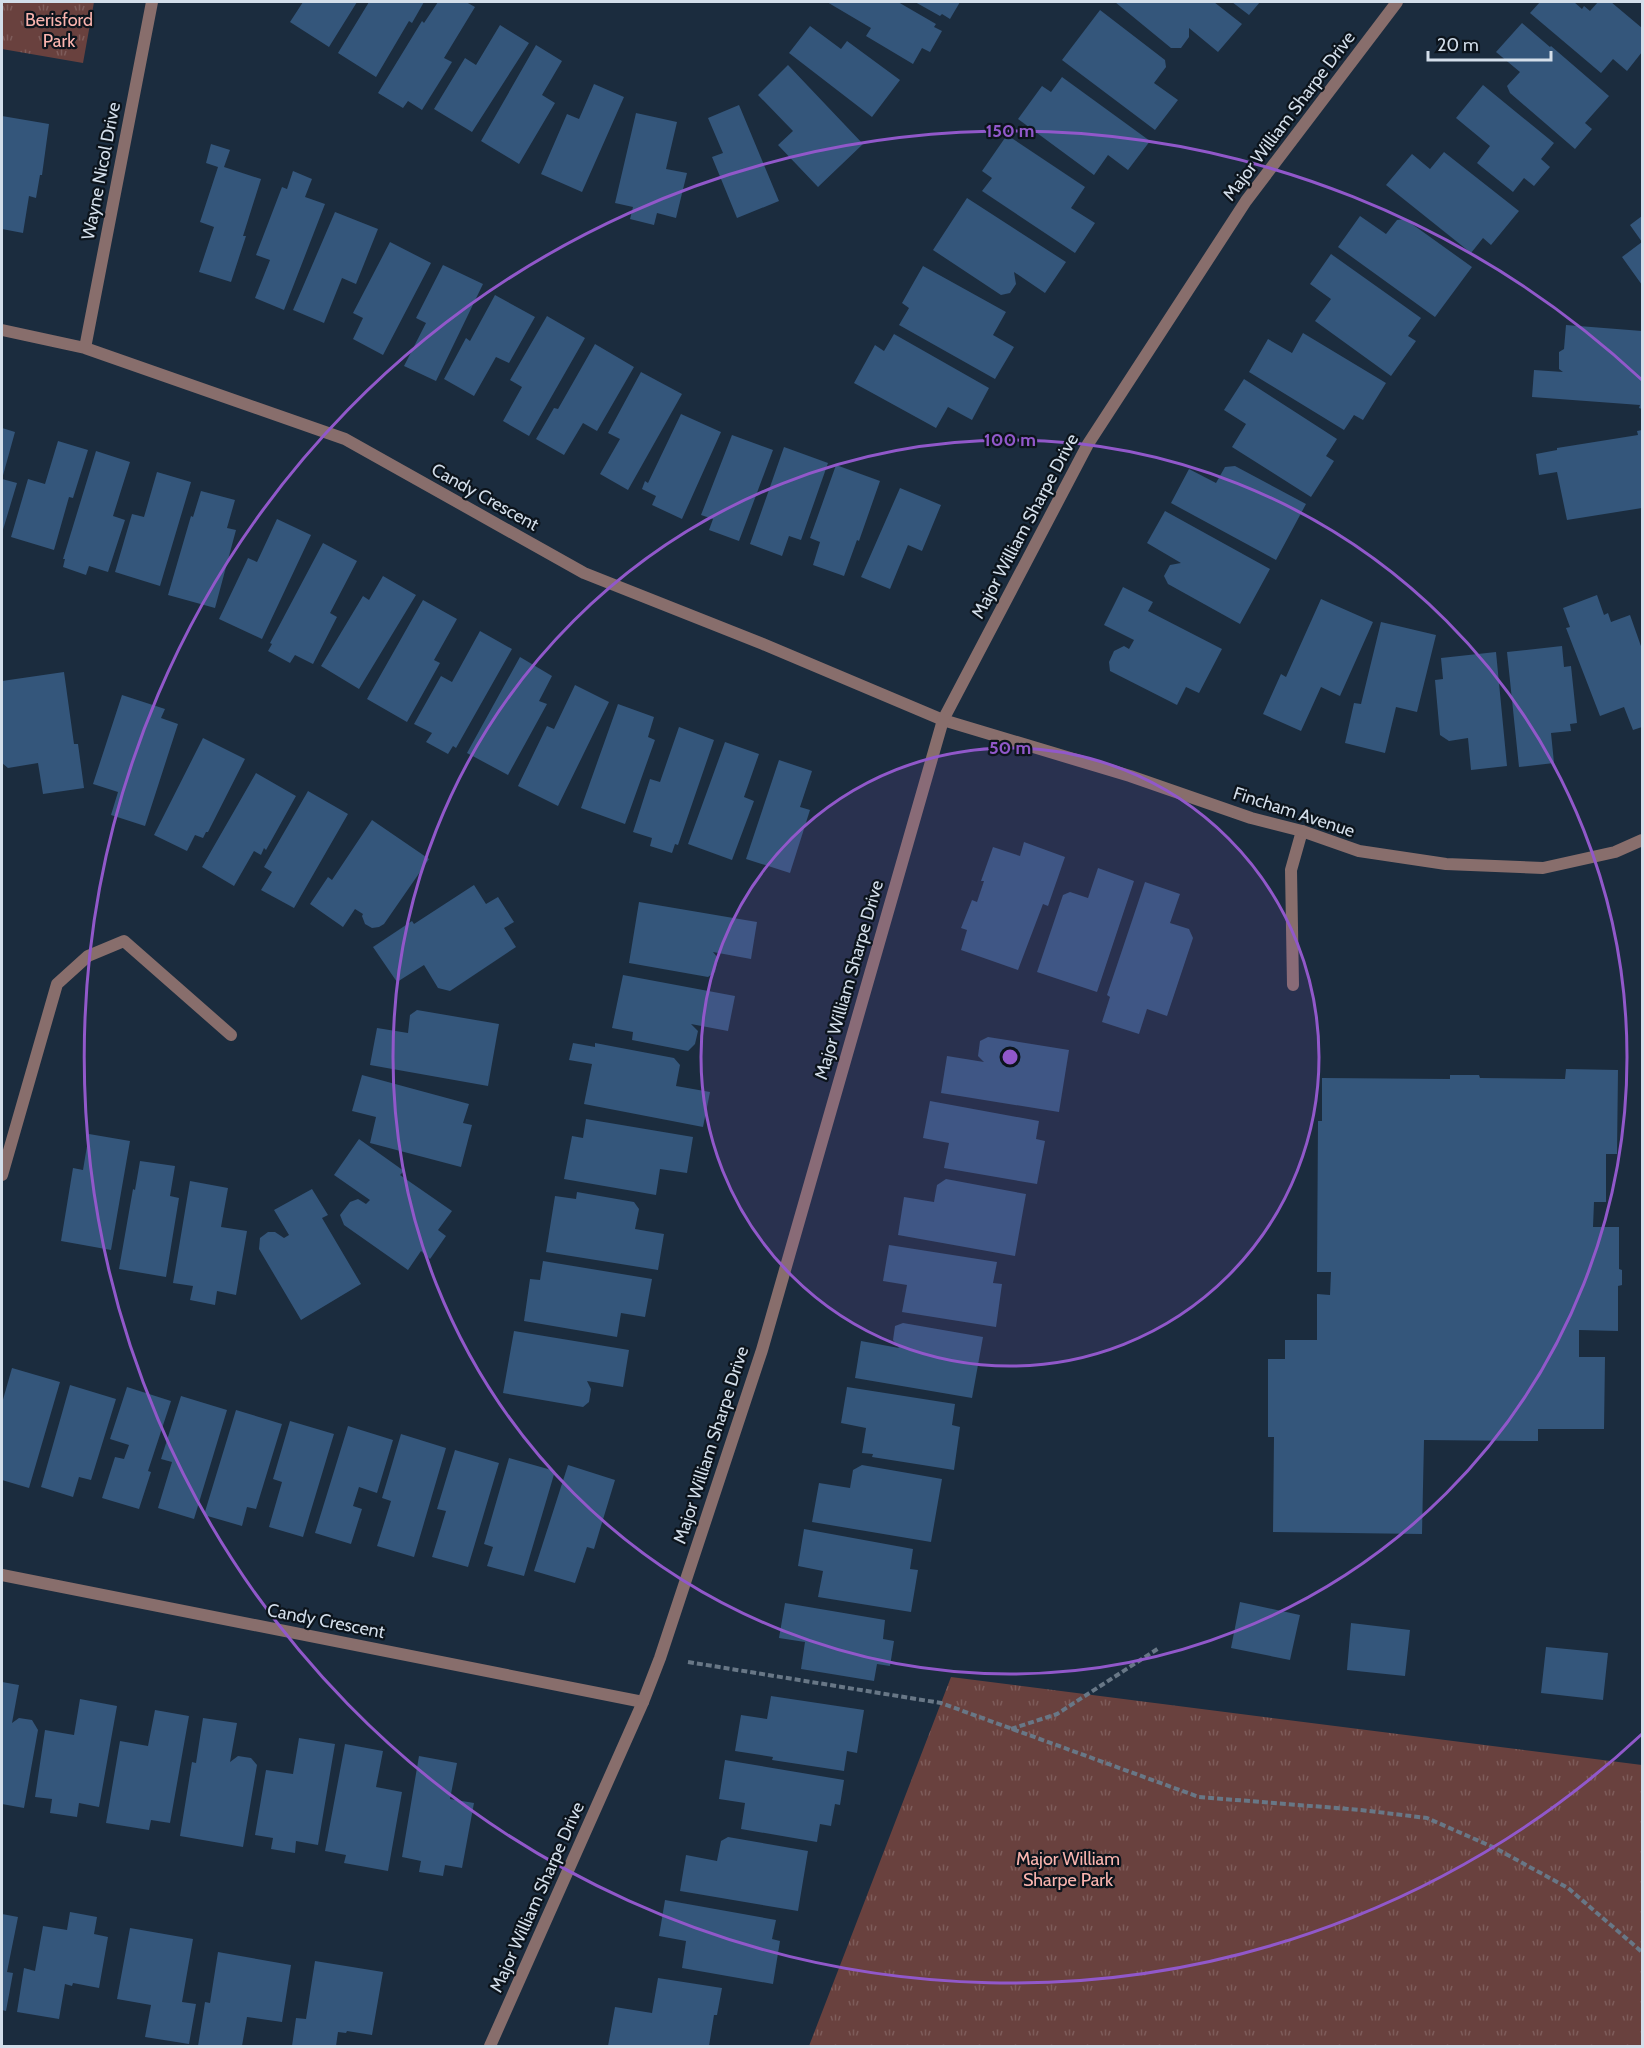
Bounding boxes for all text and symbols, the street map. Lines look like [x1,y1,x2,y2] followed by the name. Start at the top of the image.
[25,9,93,52] park label: Berisford Park
[1428,24,1551,62] scale bar
[1218,27,1360,205] street label: Major William Sharpe Drive
[1437,34,1479,56] text: 20 m
[77,100,125,242] street label: Wayne Nicol Drive
[986,120,1034,142] text: 150 m
[984,429,1036,451] text: 100 m
[967,430,1083,622] street label: Major William Sharpe Drive
[428,458,542,536] street label: Candy Crescent
[989,737,1031,759] text: 50 m
[1230,782,1358,842] street label: Fincham Avenue
[810,878,888,1082] street label: Major William Sharpe Drive
[1000,1047,1020,1067] centre of rings
[669,1343,753,1547] street label: Major William Sharpe Drive
[265,1599,387,1643] street label: Candy Crescent
[485,1798,589,1996] street label: Major William Sharpe Drive
[1016,1848,1120,1891] park label: Major William Sharpe Park

